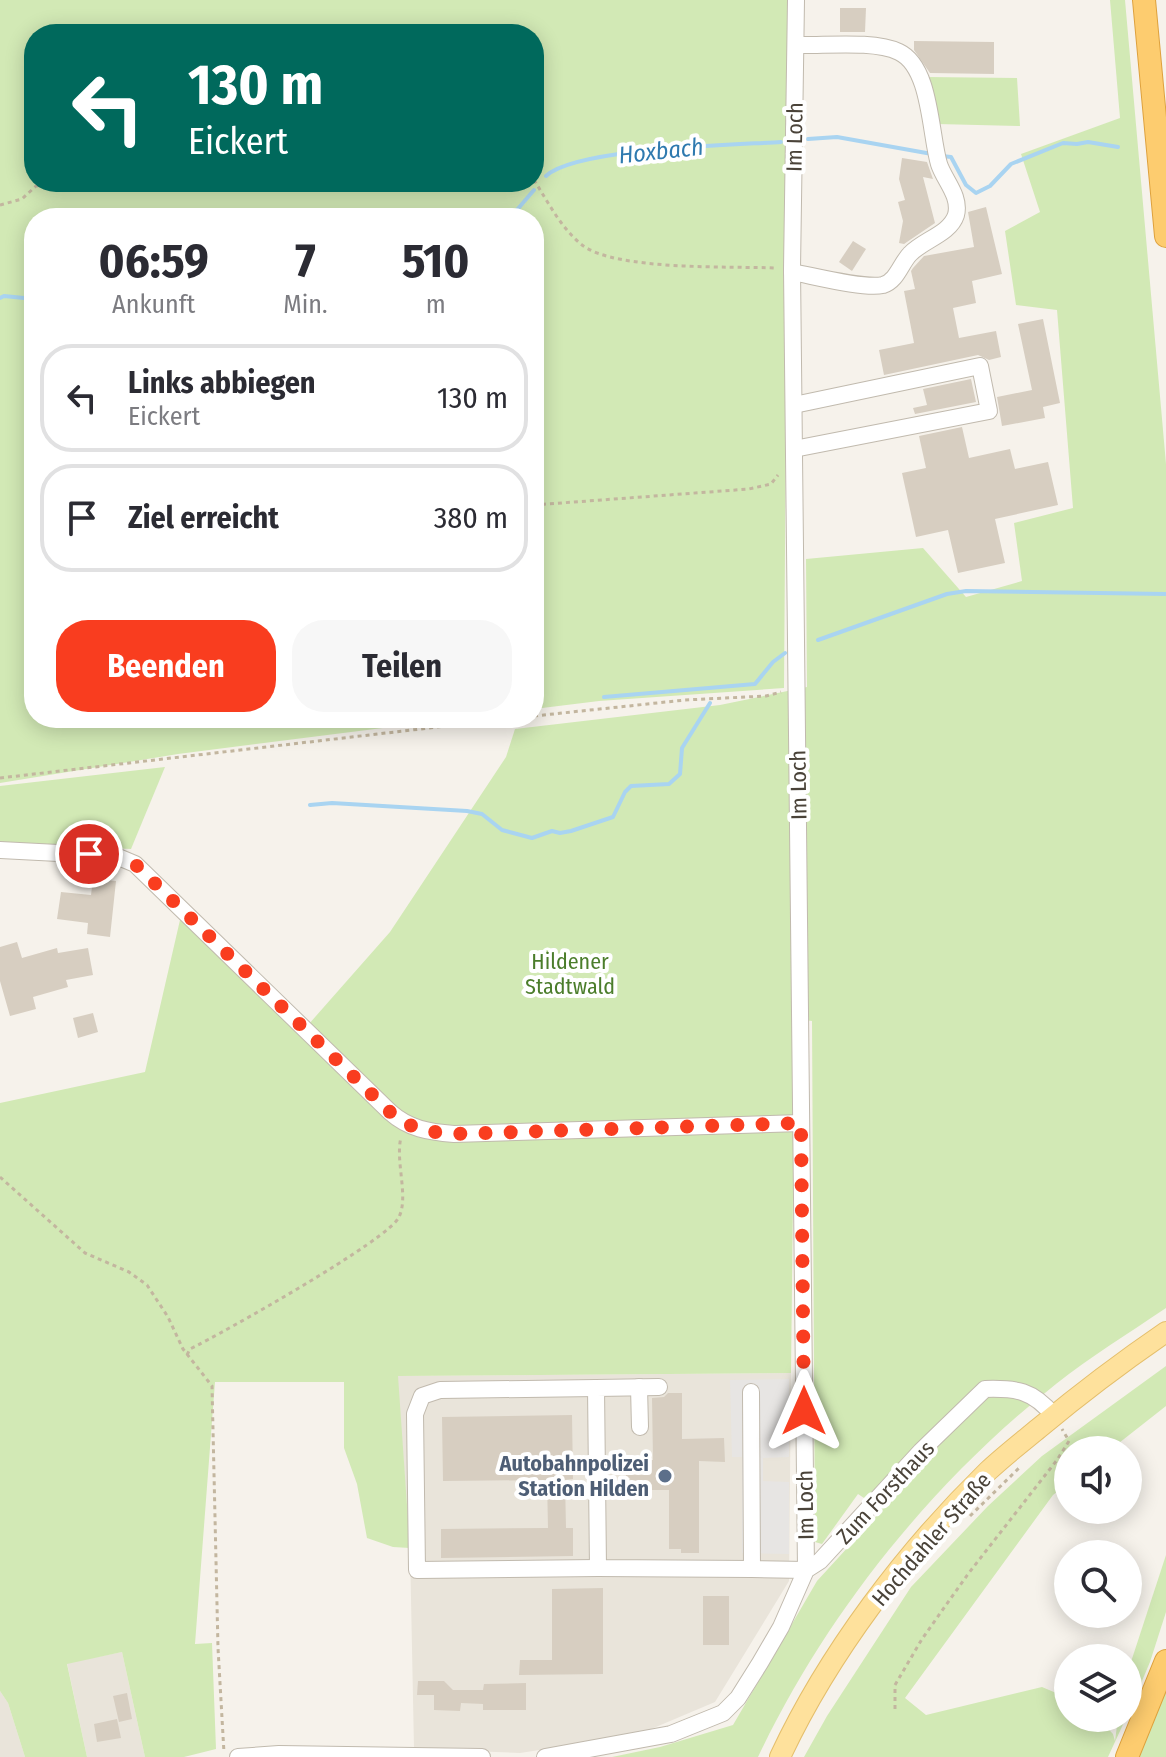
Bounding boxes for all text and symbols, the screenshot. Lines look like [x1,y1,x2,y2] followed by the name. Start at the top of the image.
[188,52,323,119] text: 130 m
[56,56,160,160] icon: left
[780,102,809,172] street label: Im Loch
[188,120,288,164] text: Eickert
[617,133,705,169] water label: Hoxbach
[98,232,209,290] text: 06:59
[295,232,316,290] text: 7
[402,232,470,290] text: 510
[112,289,195,320] text: Ankunft
[283,289,328,320] text: Min.
[426,289,446,320] text: m
[128,365,316,401] text: Links abbiegen
[60,376,104,420] icon: left
[437,380,508,416] text: 130 m
[128,401,200,432] text: Eickert
[60,496,104,540] icon: arrive
[128,500,279,536] text: Ziel erreicht
[434,500,508,536] text: 380 m
[56,620,276,712] button: Beenden
[292,620,512,712] button: Teilen
[784,750,813,820] street label: Im Loch
[55,820,123,888] pin
[67,832,111,876] icon: arrive
[525,948,615,1000] park label: Hildener Stadtwald
[762,1369,846,1453] position arrow
[831,1435,940,1550] street label: Zum Forsthaus
[1054,1436,1142,1732] map controls
[1054,1436,1142,1524] button: sound
[499,1450,649,1502] place label: Autobahnpolizei Station Hilden
[656,1467,674,1485] marker: Autobahnpolizei Station Hilden
[866,1467,997,1612] street label: Hochdahler Straße
[791,1470,820,1540] street label: Im Loch
[1054,1540,1142,1628] button: search
[1054,1644,1142,1732] button: layers

